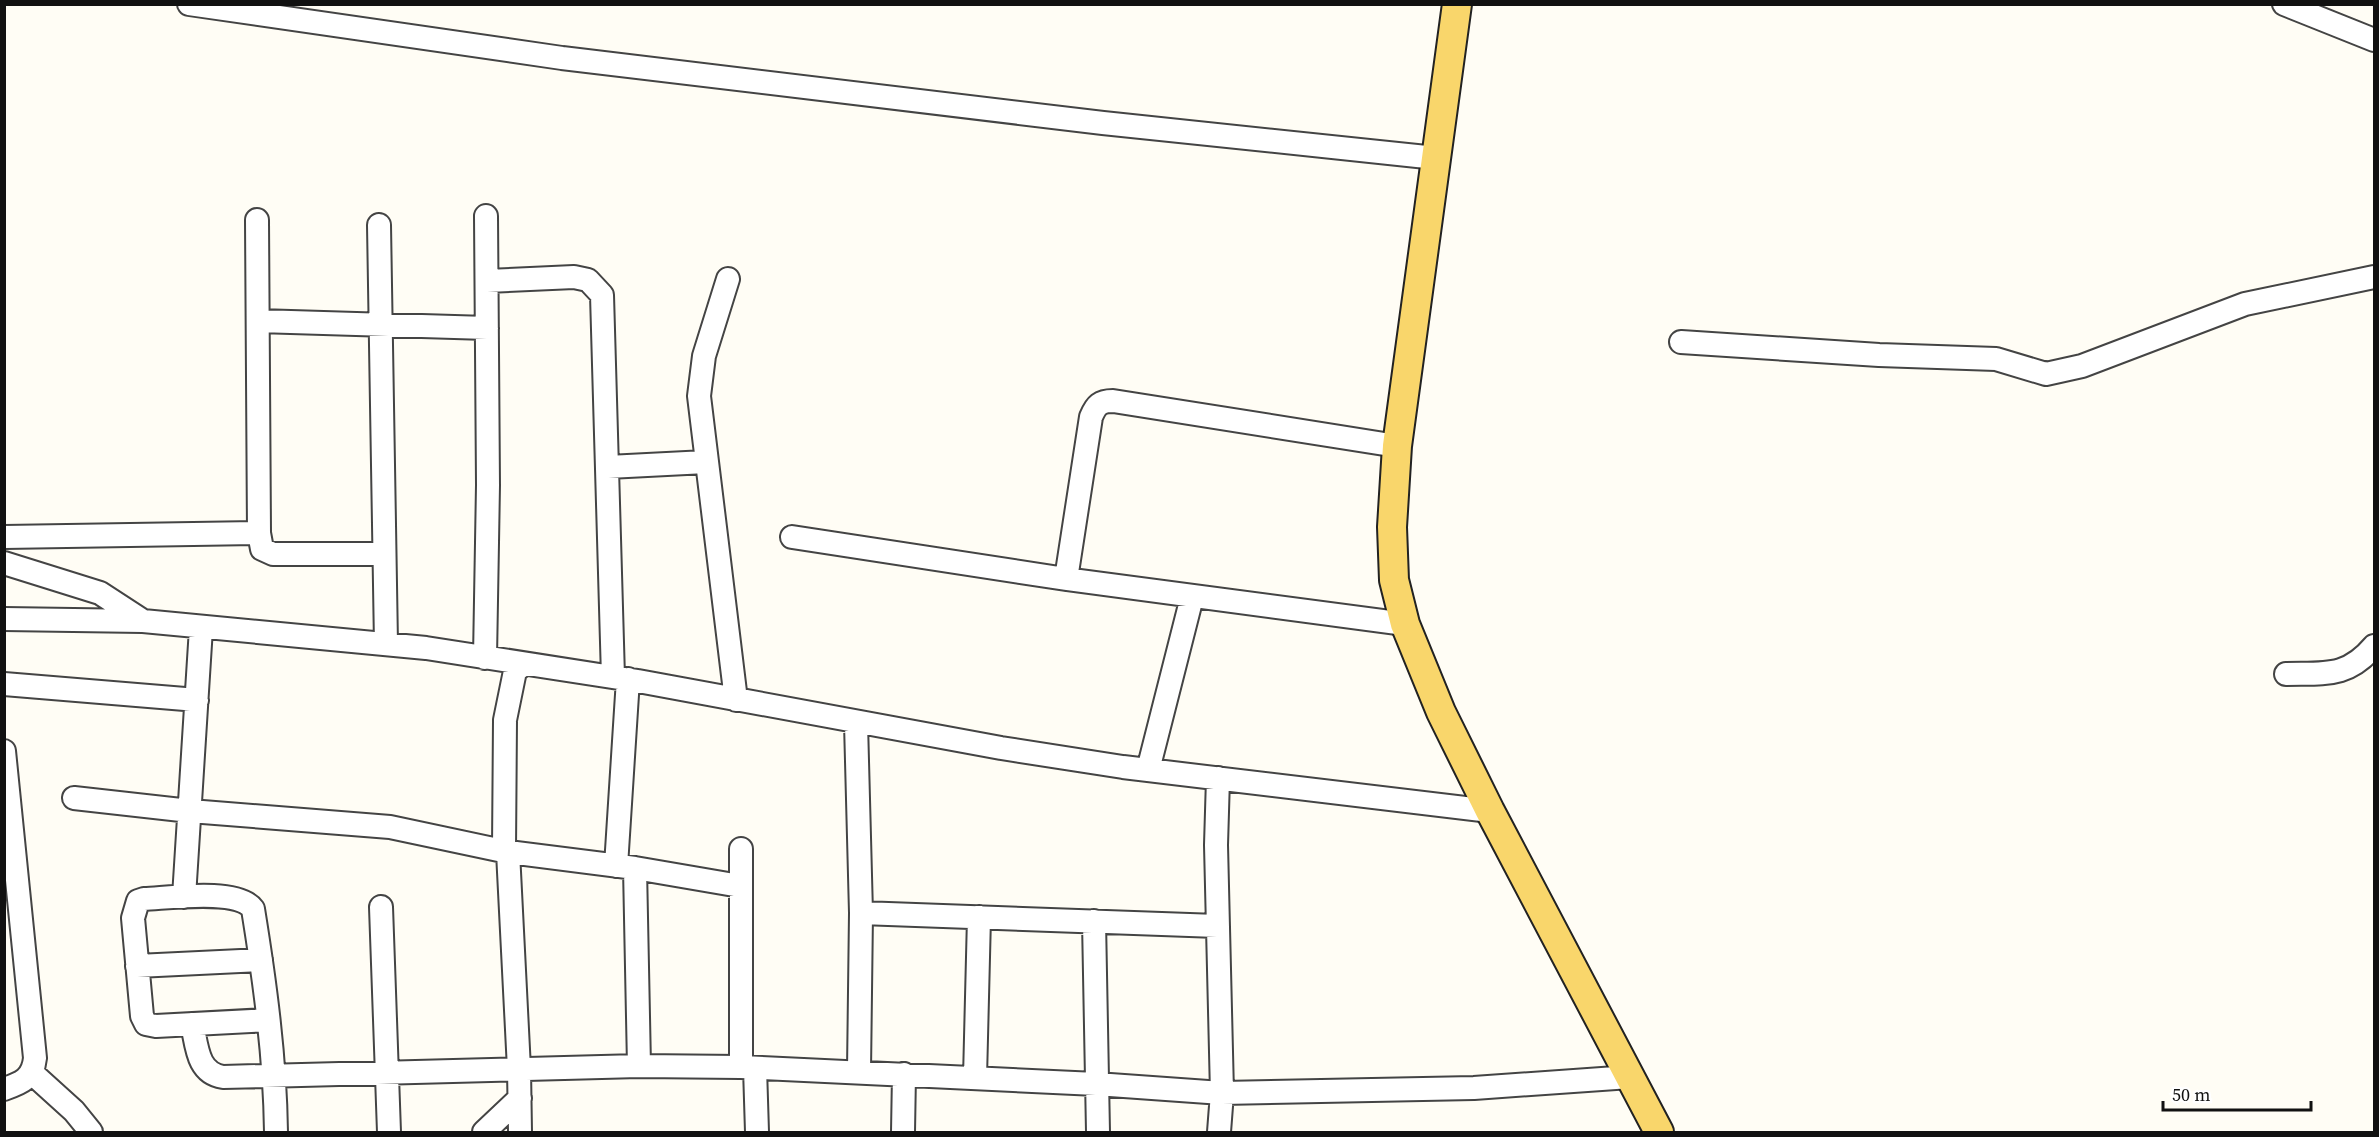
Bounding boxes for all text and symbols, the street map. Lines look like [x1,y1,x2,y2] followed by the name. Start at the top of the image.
[2163,1074,2312,1112] scale bar
[2172,1082,2210,1107] text: 50 m

